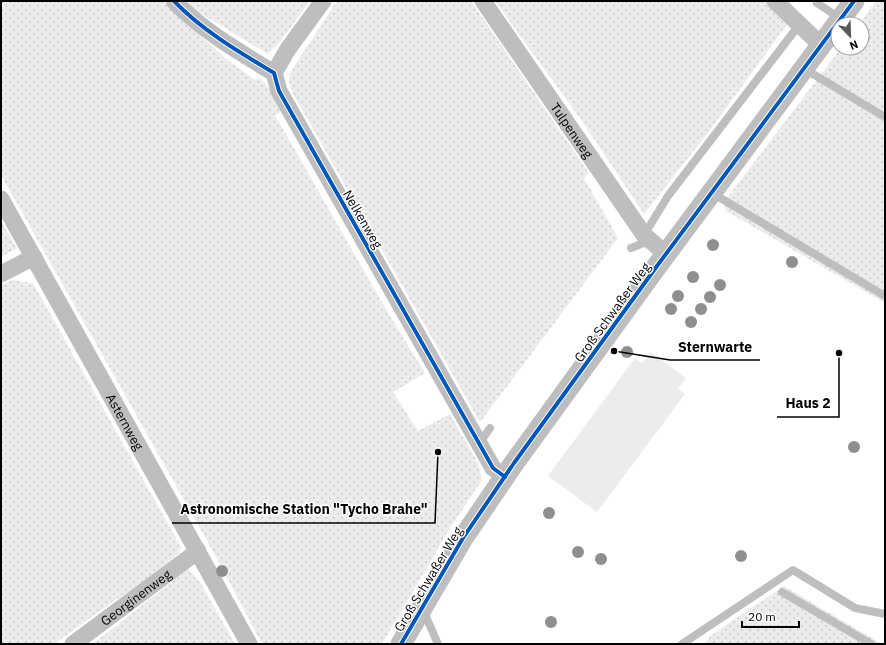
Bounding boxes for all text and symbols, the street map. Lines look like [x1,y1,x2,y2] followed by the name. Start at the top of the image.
[830,16,870,56] north arrow
[847,37,860,53] text: N
[547,100,597,162] street label: Tulpenweg
[339,187,386,252] street label: Nelkenweg
[570,259,654,366] street label: Groß Schwaßer Weg
[670,334,760,360] callout: Sternwarte
[678,338,752,356] text: Sternwarte
[102,391,147,453] street label: Asternweg
[777,391,839,417] callout: Haus 2
[785,394,831,412] text: Haus 2
[172,497,435,523] callout: Astronomische Station "Tycho Brahe"
[180,500,428,518] text: Astronomische Station "Tycho Brahe"
[390,524,466,635] street label: Groß Schwaßer Weg
[97,566,175,630] street label: Georginenweg
[742,603,799,629] scale bar
[748,609,776,624] text: 20 m

